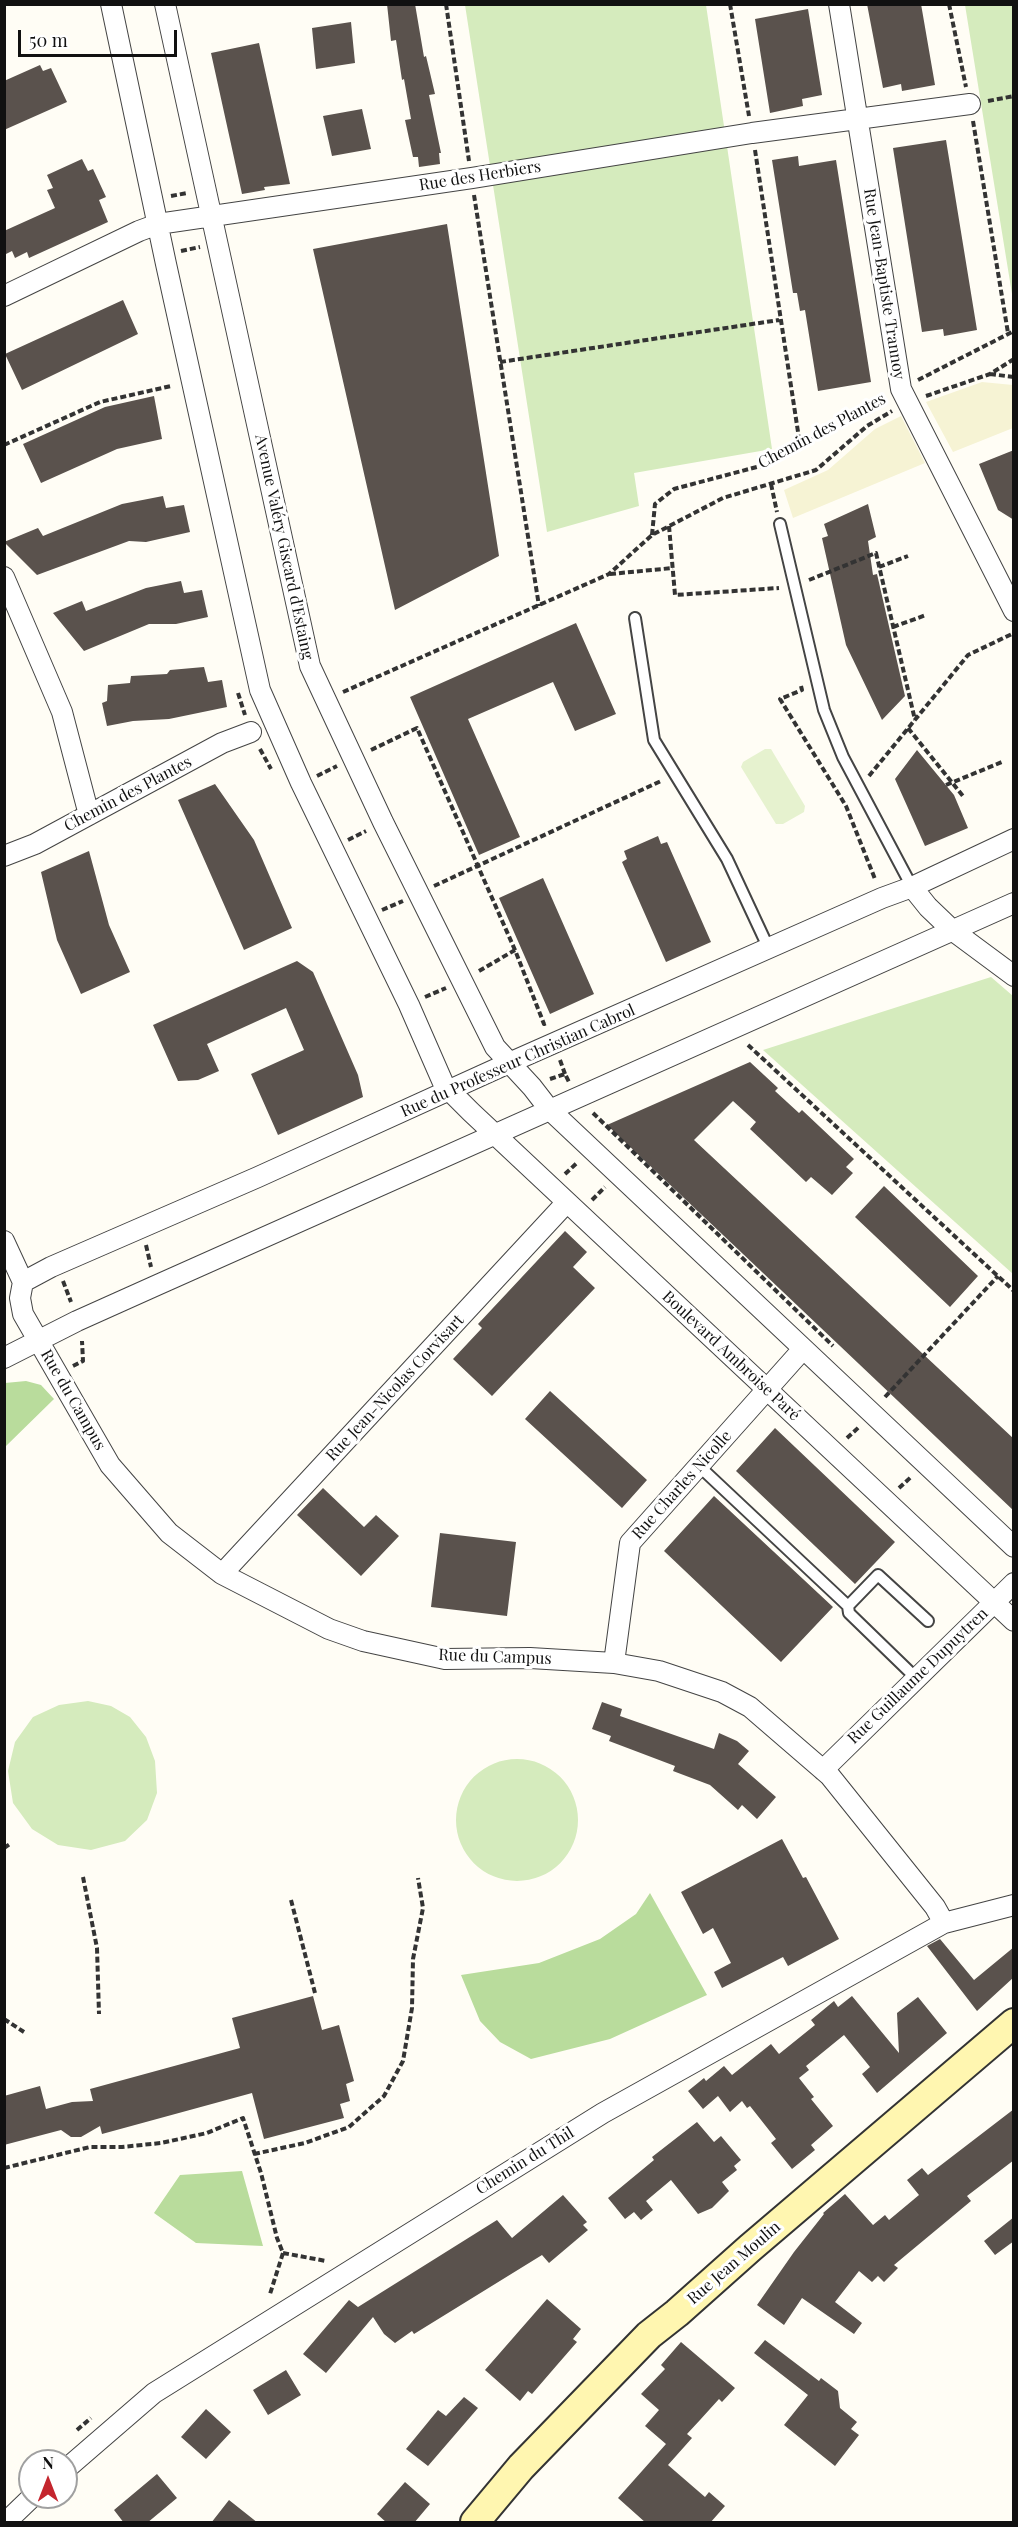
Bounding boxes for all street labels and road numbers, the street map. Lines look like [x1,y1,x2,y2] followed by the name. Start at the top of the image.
[418,157,542,195] street label: Rue des Herbiers
[859,187,909,381] street label: Rue Jean-Baptiste Trannoy
[755,389,889,473] street label: Chemin des Plantes
[251,433,317,661] street label: Avenue Valéry Giscard d'Estaing
[61,752,195,836] street label: Chemin des Plantes
[398,1000,638,1122] street label: Rue du Professeur Christian Cabrol
[658,1287,804,1425] street label: Boulevard Ambroise Paré
[322,1311,468,1465] street label: Rue Jean-Nicolas Corvisart
[36,1346,110,1454] street label: Rue du Campus
[628,1427,736,1543] street label: Rue Charles Nicolle
[844,1604,992,1748] street label: Rue Guillaume Dupuytren
[438,1645,552,1669] street label: Rue du Campus
[472,2123,578,2199] street label: Chemin du Thil
[684,2217,784,2309] street label: Rue Jean Moulin

